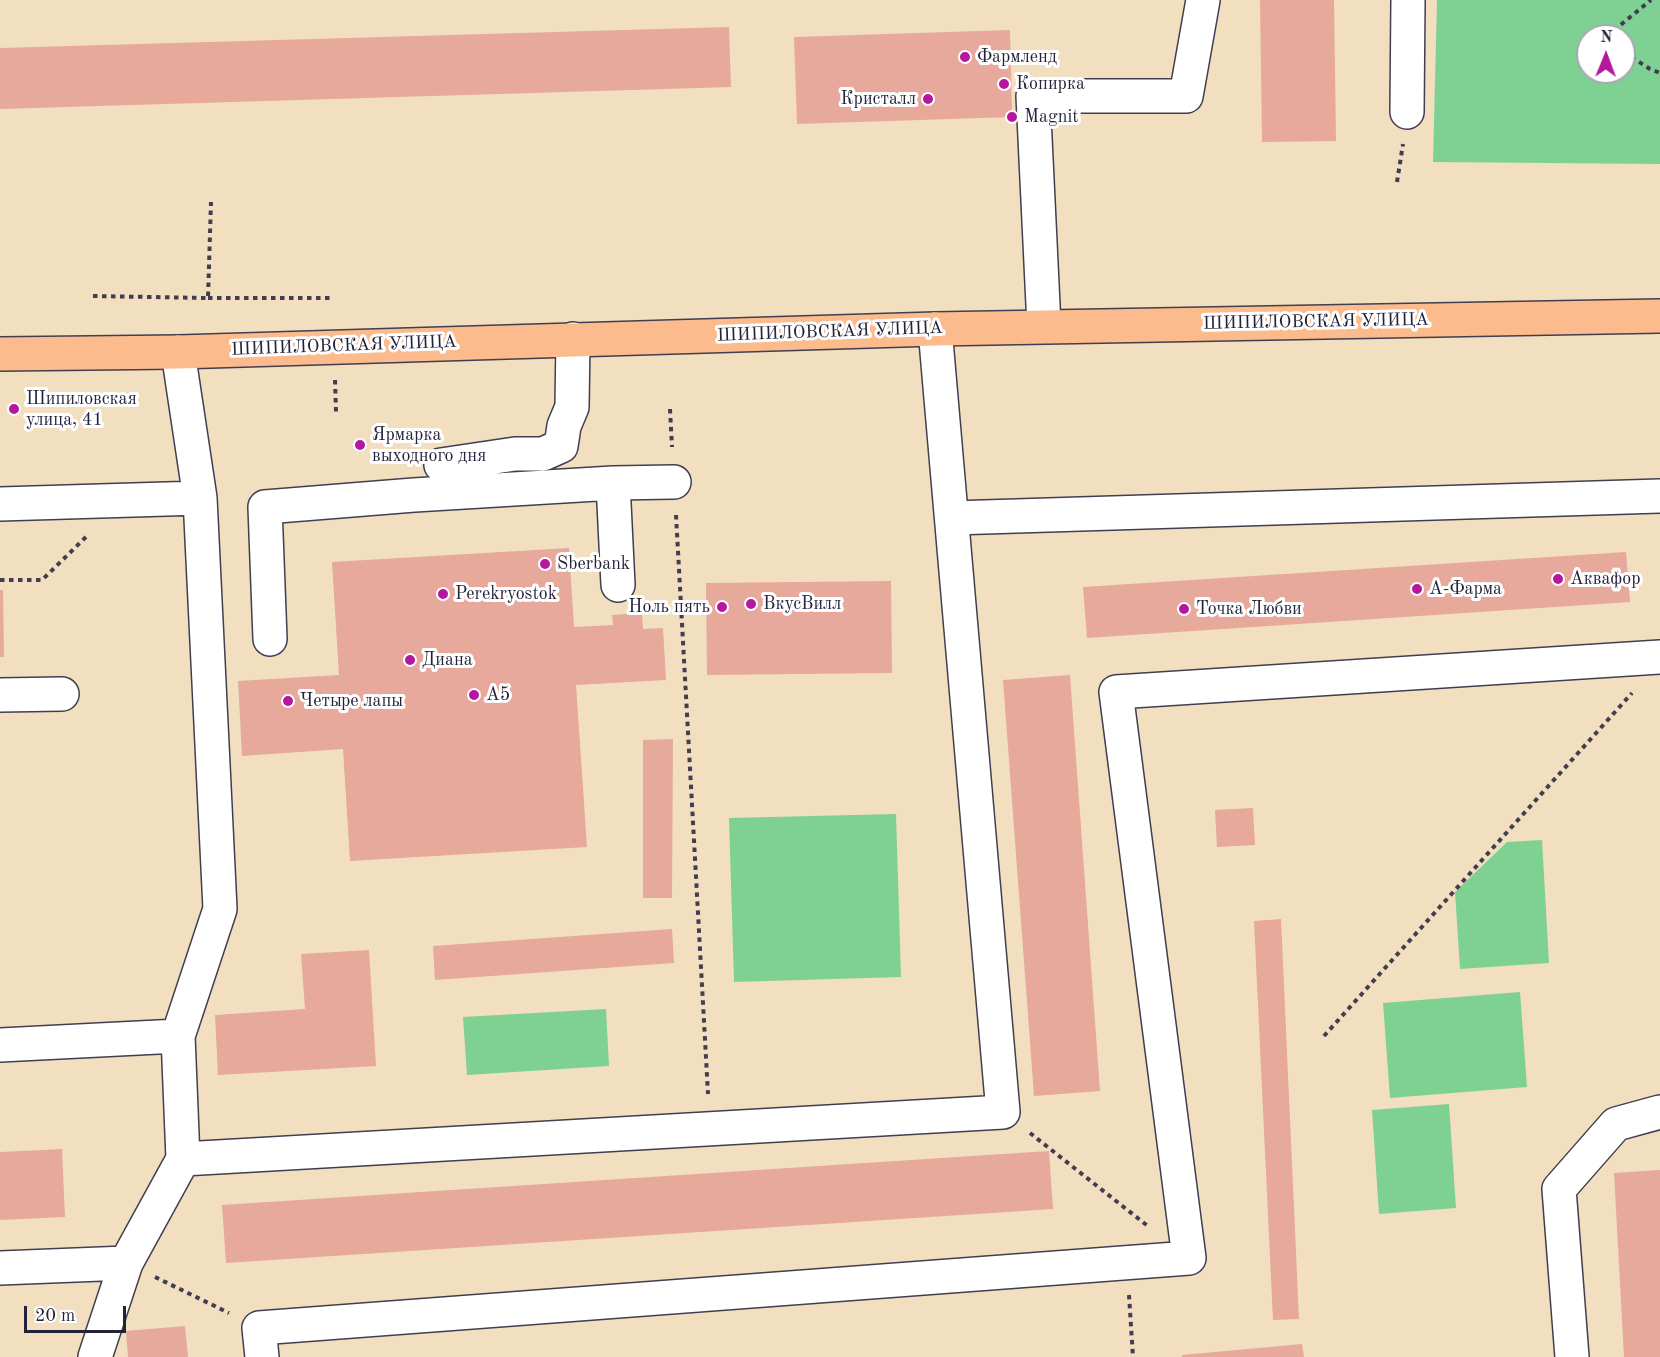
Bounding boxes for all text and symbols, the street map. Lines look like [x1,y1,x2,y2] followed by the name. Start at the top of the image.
[1576,24,1636,84] north arrow
[1600,30,1613,46] text: N
[977,46,1057,68] place label: Фармленд
[958,50,972,64] marker: Фармленд
[1016,73,1085,95] place label: Копирка
[997,77,1011,91] marker: Копирка
[841,88,916,110] place label: Кристалл
[921,92,935,106] marker: Кристалл
[1024,106,1079,128] place label: Magnit
[1005,110,1019,124] marker: Magnit
[1203,309,1429,335] street label: ШИПИЛОВСКАЯ УЛИЦА
[717,317,943,347] street label: ШИПИЛОВСКАЯ УЛИЦА
[231,331,457,361] street label: ШИПИЛОВСКАЯ УЛИЦА
[26,388,137,430] place label: Шипиловская улица, 41
[7,402,21,416] marker: Шипиловская улица, 41
[372,424,486,466] place label: Ярмарка выходного дня
[353,438,367,452] marker: Ярмарка выходного дня
[557,553,630,575] place label: Sberbank
[538,557,552,571] marker: Sberbank
[1570,568,1641,590] place label: Аквафор
[1551,572,1565,586] marker: Аквафор
[1429,578,1502,600] place label: А-Фарма
[1410,582,1424,596] marker: А-Фарма
[455,583,557,605] place label: Perekryostok
[436,587,450,601] marker: Perekryostok
[763,593,841,615] place label: ВкусВилл
[628,596,710,618] place label: Ноль пять
[744,597,758,611] marker: ВкусВилл
[1196,598,1302,620] place label: Точка Любви
[715,600,729,614] marker: Ноль пять
[1177,602,1191,616] marker: Точка Любви
[422,649,473,671] place label: Диана
[403,653,417,667] marker: Диана
[486,684,510,706] place label: А5
[467,688,481,702] marker: А5
[300,690,403,712] place label: Четыре лапы
[281,694,295,708] marker: Четыре лапы
[27,1294,129,1332] scale bar
[35,1307,75,1325] text: 20 m

